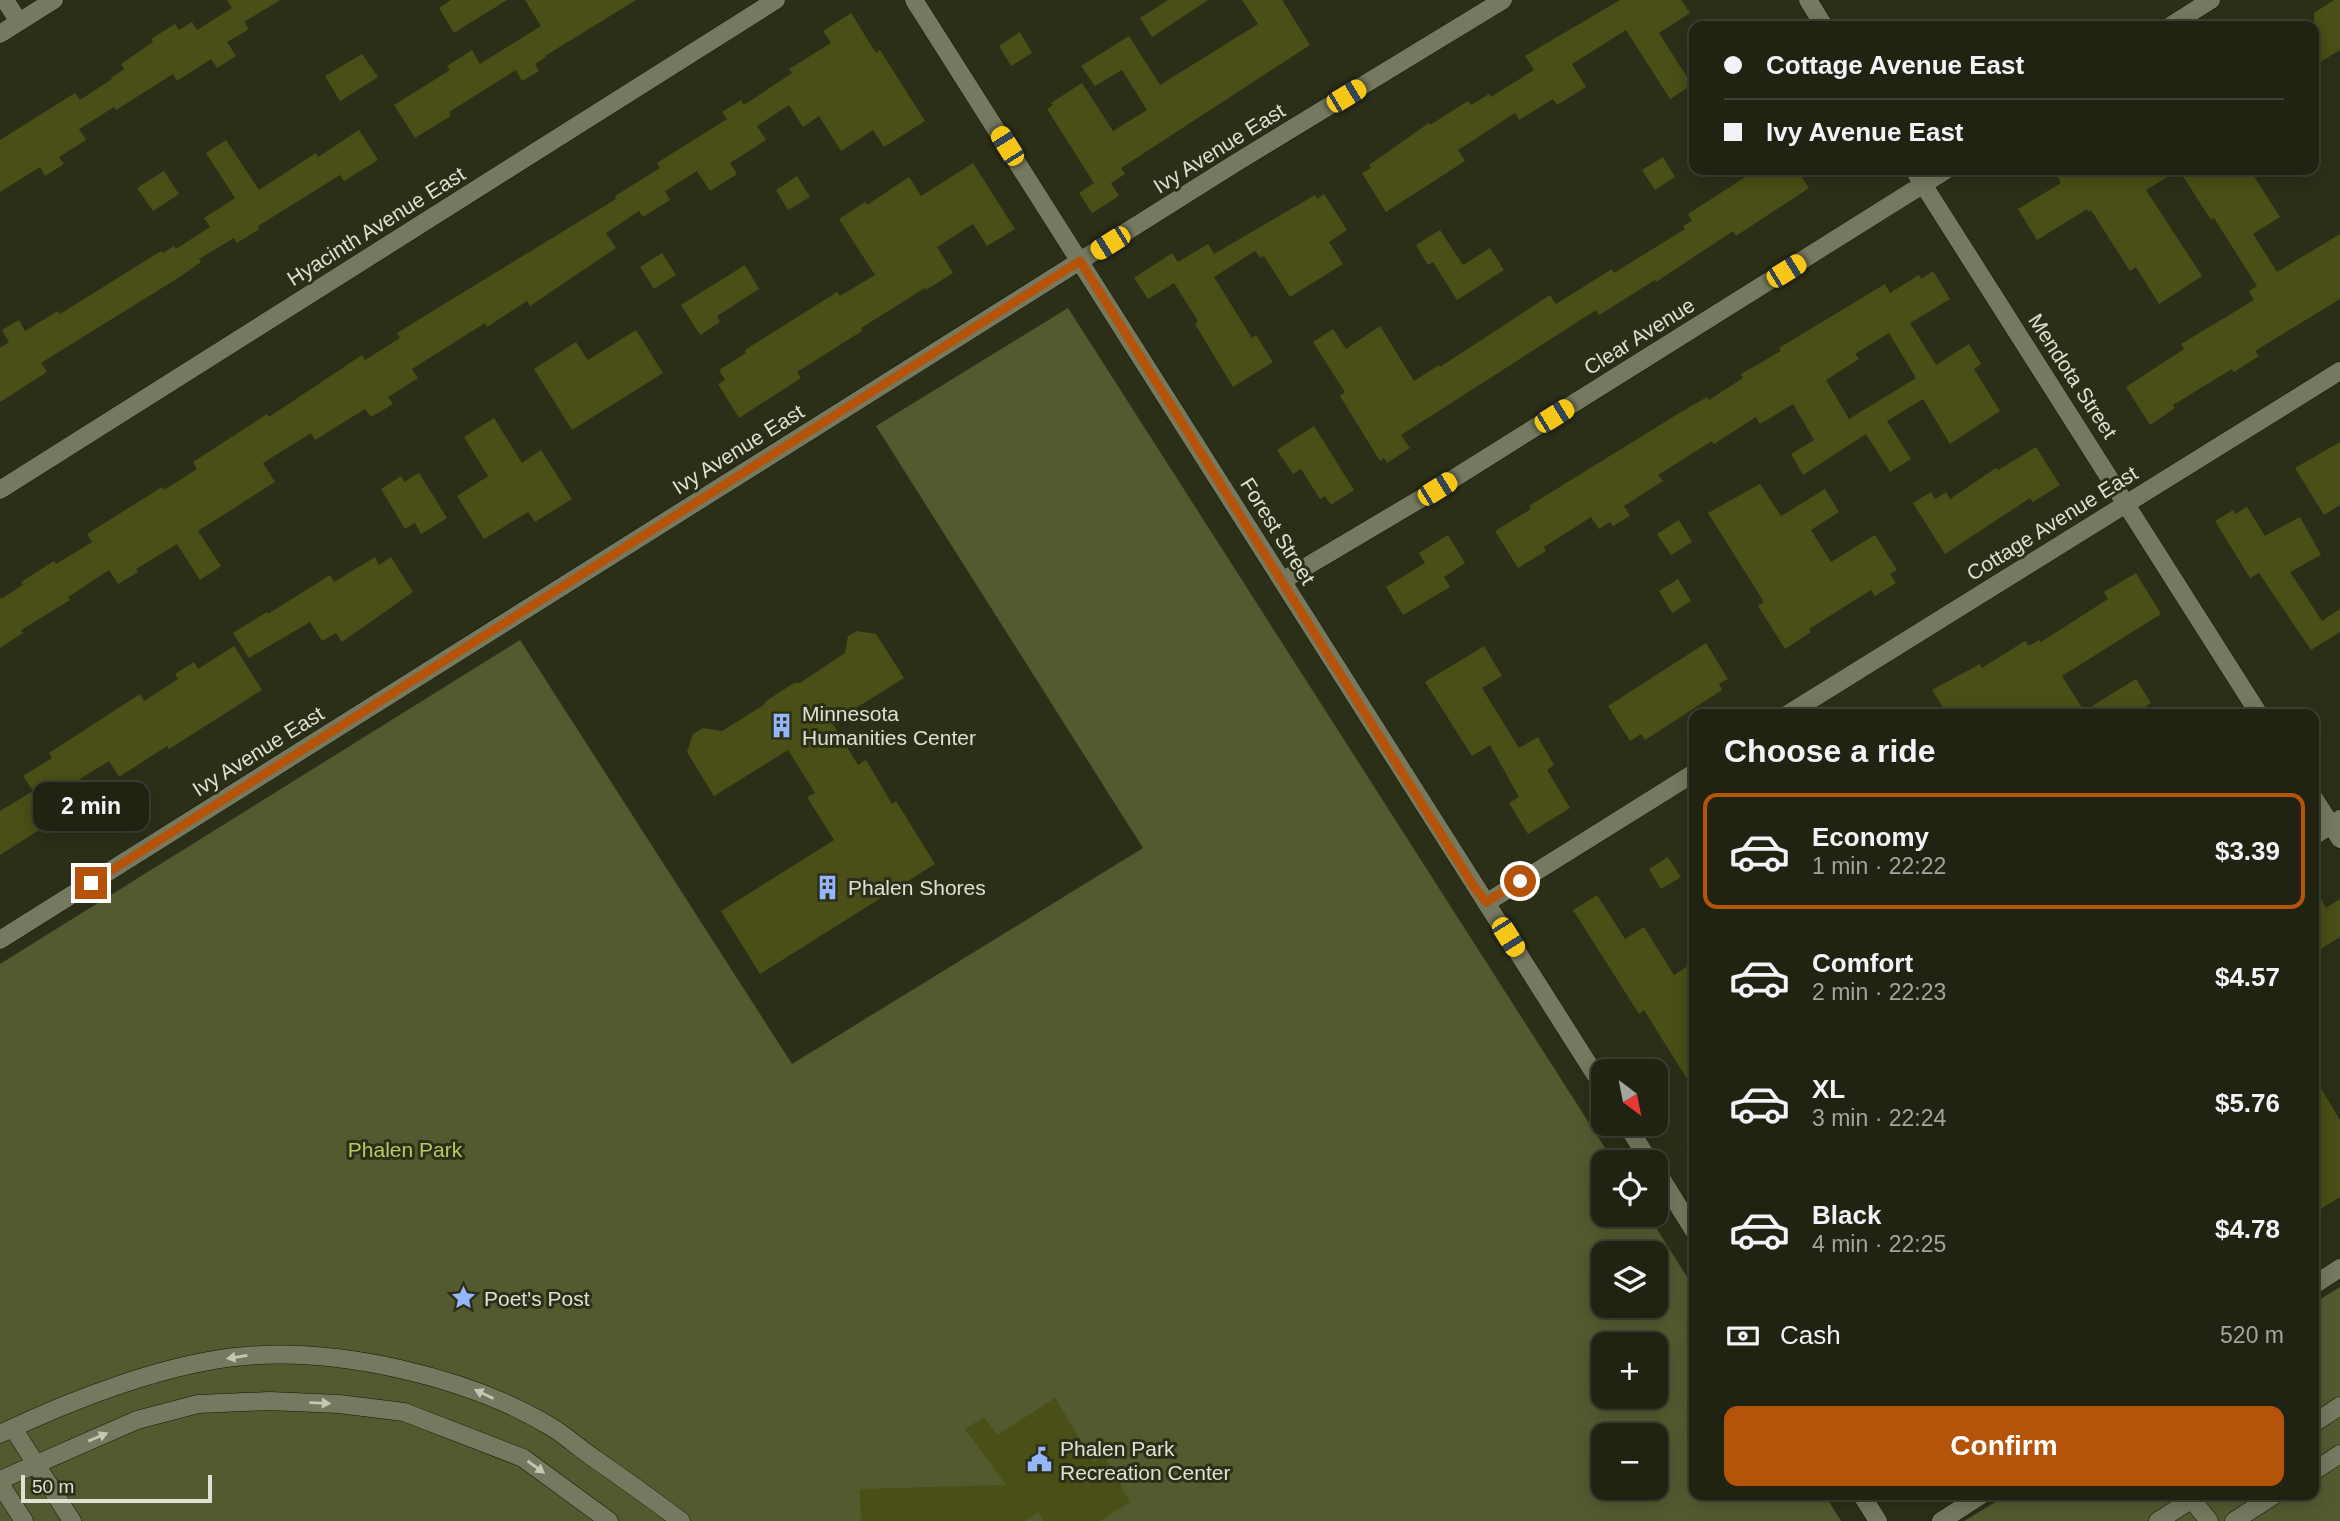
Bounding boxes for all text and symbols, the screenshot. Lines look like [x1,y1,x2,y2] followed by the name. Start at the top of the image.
[1766,50,2024,80] text: Cottage Avenue East
[1323,76,1370,116] car
[1149,98,1289,198] street label: Ivy Avenue East
[1766,117,1964,147] text: Ivy Avenue East
[987,123,1028,169] car
[283,162,469,290] street label: Hyacinth Avenue East
[1087,223,1134,263] car
[1763,251,1810,291] car
[1580,293,1698,379] street label: Clear Avenue
[2024,310,2122,443] street label: Mendota Street
[1531,396,1578,436] car
[668,399,808,499] street label: Ivy Avenue East
[1962,461,2142,585] street label: Cottage Avenue East
[1414,469,1461,509] car
[1236,473,1320,589] street label: Forest Street
[188,701,328,801] street label: Ivy Avenue East
[802,702,976,749] place label: Minnesota Humanities Center
[768,711,796,739] building icon: Minnesota Humanities Center
[1724,733,1936,769] text: Choose a ride
[33,782,149,830] callout: 2 min
[61,793,121,819] text: 2 min
[1728,820,1791,883] icon: car
[1812,822,1929,852] text: Economy
[2215,836,2280,866] text: $3.39
[1812,853,1946,879] text: 1 min · 22:22
[1504,865,1536,897] route start
[75,867,107,899] route end
[814,873,842,901] building icon: Phalen Shores
[848,876,986,899] place label: Phalen Shores
[1488,914,1529,960] car
[1728,946,1791,1009] icon: car
[1812,948,1913,978] text: Comfort
[2215,962,2280,992] text: $4.57
[1812,979,1946,1005] text: 2 min · 22:23
[1591,1059,1668,1136] north arrow
[1591,1059,1668,1500] map controls
[1728,1072,1791,1135] icon: car
[1812,1074,1845,1104] text: XL
[2215,1088,2280,1118] text: $5.76
[1812,1105,1946,1131] text: 3 min · 22:24
[348,1138,463,1161] park label: Phalen Park
[1591,1150,1668,1227] button: locate
[1728,1198,1791,1261] icon: car
[1812,1200,1881,1230] text: Black
[2215,1214,2280,1244] text: $4.78
[1812,1231,1946,1257] text: 4 min · 22:25
[1591,1241,1668,1318] button: layers
[450,1284,478,1312] place icon: Poet's Post
[484,1287,590,1310] place label: Poet's Post
[1724,1317,1762,1355] icon: cash
[1780,1320,1841,1350] text: Cash
[2220,1322,2284,1348] text: 520 m
[1591,1332,1668,1409] button: +
[226,1352,248,1363] one-way arrow
[474,1389,494,1400] one-way arrow
[309,1398,331,1409] one-way arrow
[1724,1406,2284,1486] button: Confirm
[1591,1423,1668,1500] button: −
[88,1431,109,1442] one-way arrow
[1060,1437,1230,1484] place label: Phalen Park Recreation Center
[1026,1446,1054,1474] public building icon: Phalen Park Recreation Center
[527,1460,545,1474] one-way arrow
[21,1472,212,1504] scale bar
[32,1476,74,1497] text: 50 m

